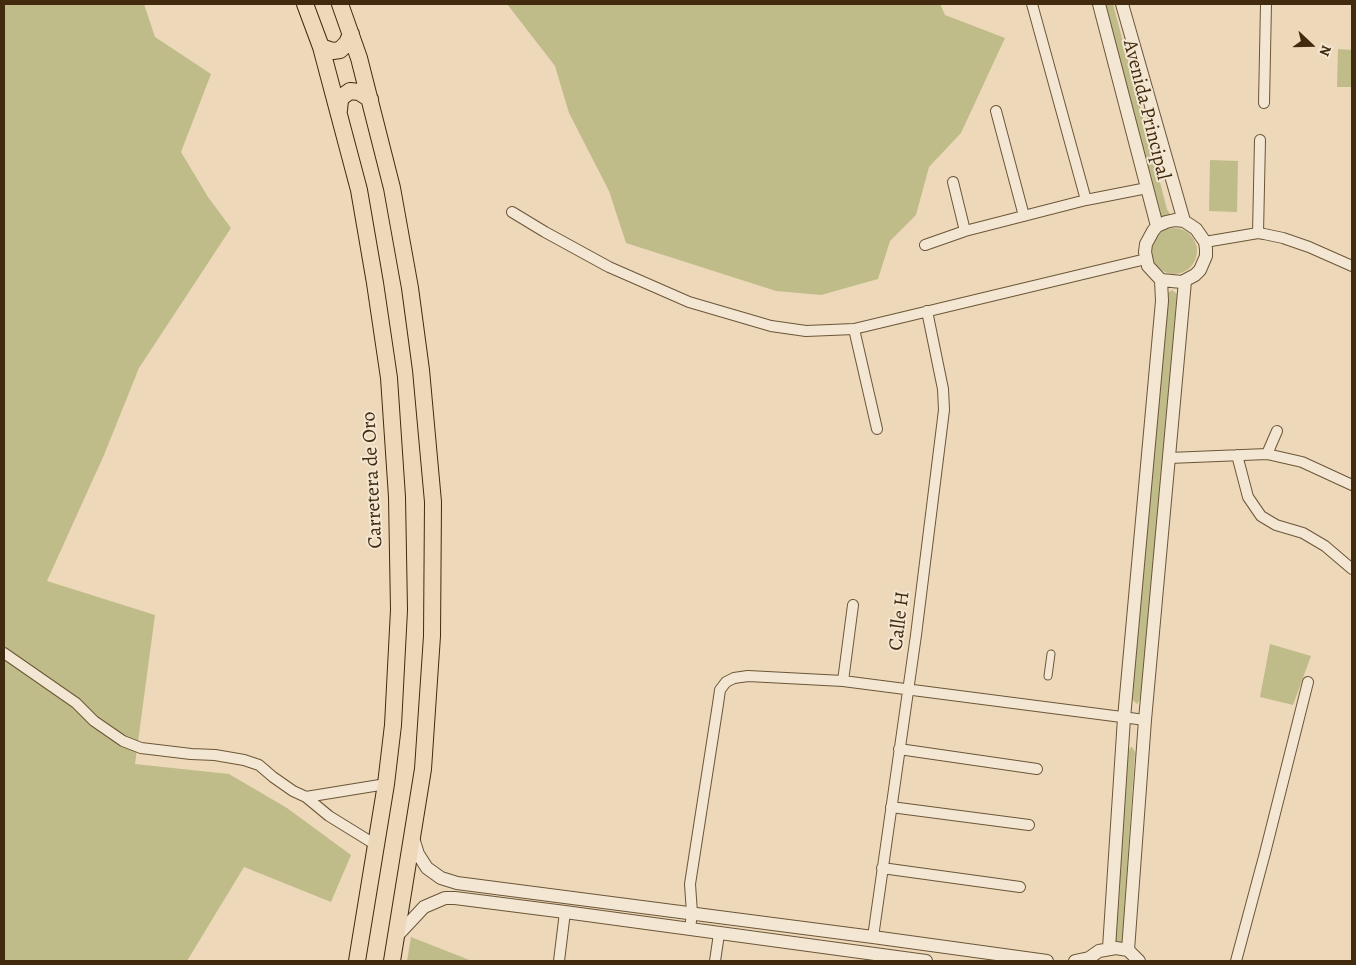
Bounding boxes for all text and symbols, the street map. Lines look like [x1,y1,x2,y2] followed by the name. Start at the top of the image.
[1286,20,1336,70] north arrow
[1117,38,1175,182] street label: Avenida Principal
[1315,42,1336,59] text: N
[357,411,389,549] street label: Carretera de Oro
[884,590,916,652] street label: Calle H

